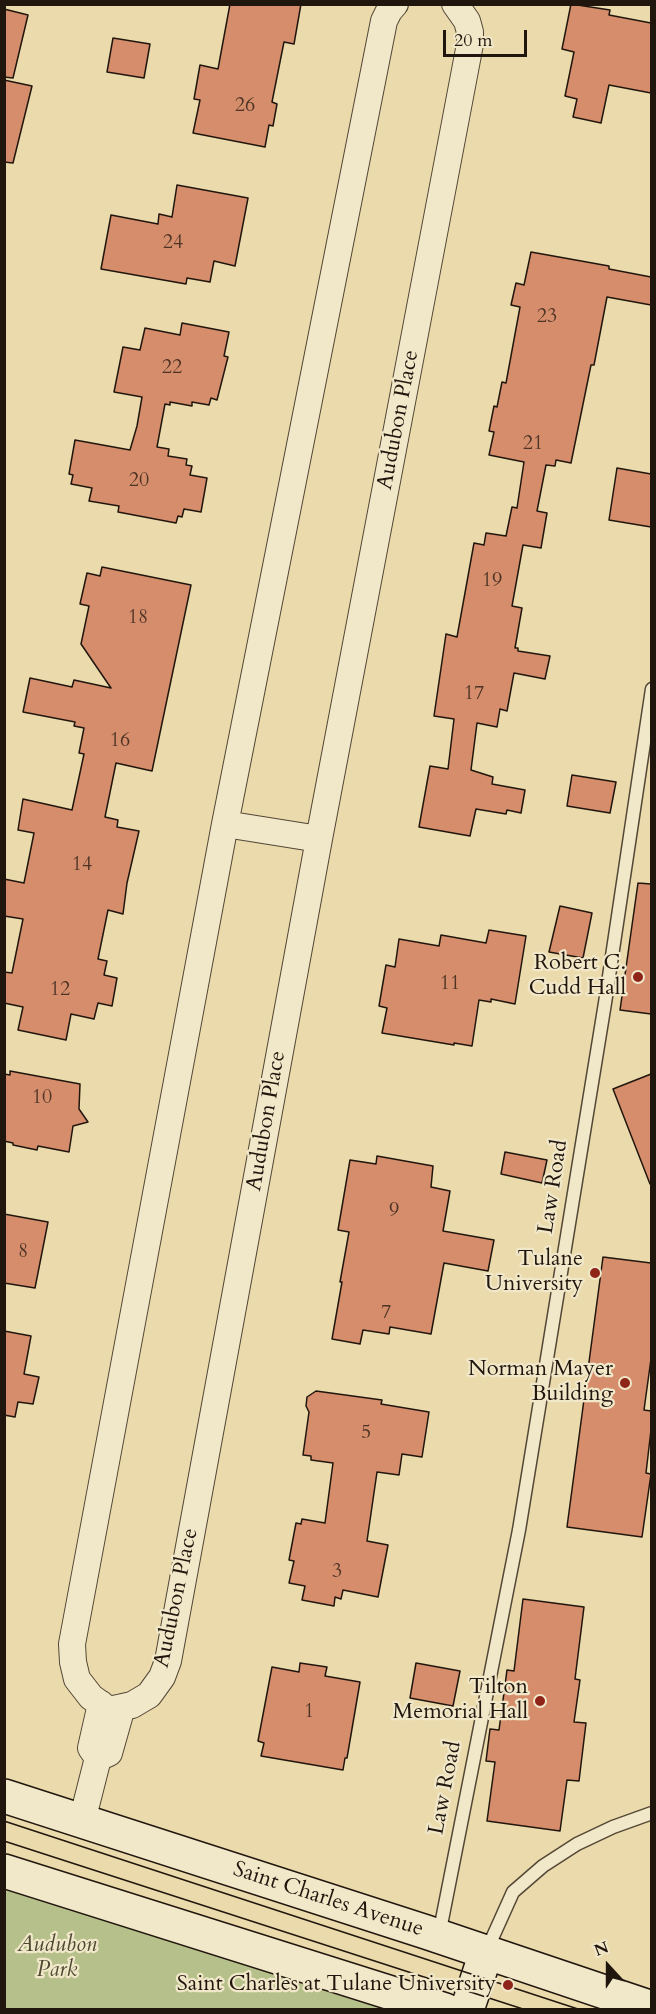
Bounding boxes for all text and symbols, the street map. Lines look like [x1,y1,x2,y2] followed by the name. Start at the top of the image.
[446,18,530,56] scale bar
[454,28,493,53] text: 20 m
[235,94,255,118] house number: 26
[163,231,183,255] house number: 24
[537,305,557,329] house number: 23
[373,348,425,492] street label: Audubon Place
[162,356,182,380] house number: 22
[523,432,543,456] house number: 21
[129,469,149,493] house number: 20
[482,569,502,593] house number: 19
[128,606,148,630] house number: 18
[464,682,484,706] house number: 17
[110,729,130,753] house number: 16
[72,853,92,877] house number: 14
[529,951,626,1002] place label: Robert C. Cudd Hall
[631,970,645,984] marker: Robert C. Cudd Hall
[440,972,460,996] house number: 11
[50,978,70,1002] house number: 12
[242,1049,292,1193] street label: Audubon Place
[32,1086,52,1110] house number: 10
[534,1138,574,1236] street label: Law Road
[389,1199,399,1223] house number: 9
[18,1240,28,1264] house number: 8
[485,1247,583,1298] place label: Tulane University
[588,1266,602,1280] marker: Tulane University
[381,1301,391,1325] house number: 7
[468,1357,613,1408] place label: Norman Mayer Building
[618,1376,632,1390] marker: Norman Mayer Building
[361,1421,371,1445] house number: 5
[149,1526,205,1670] street label: Audubon Place
[332,1560,342,1584] house number: 3
[392,1675,528,1726] place label: Tilton Memorial Hall
[533,1694,547,1708] marker: Tilton Memorial Hall
[304,1700,314,1724] house number: 1
[424,1739,468,1837] street label: Law Road
[229,1857,427,1943] street label: Saint Charles Avenue
[17,1933,97,1984] park label: Audubon Park
[578,1936,638,1996] north arrow
[591,1936,612,1962] text: N
[177,1972,496,1998] place label: Saint Charles at Tulane University
[501,1978,515,1992] marker: Saint Charles at Tulane University

